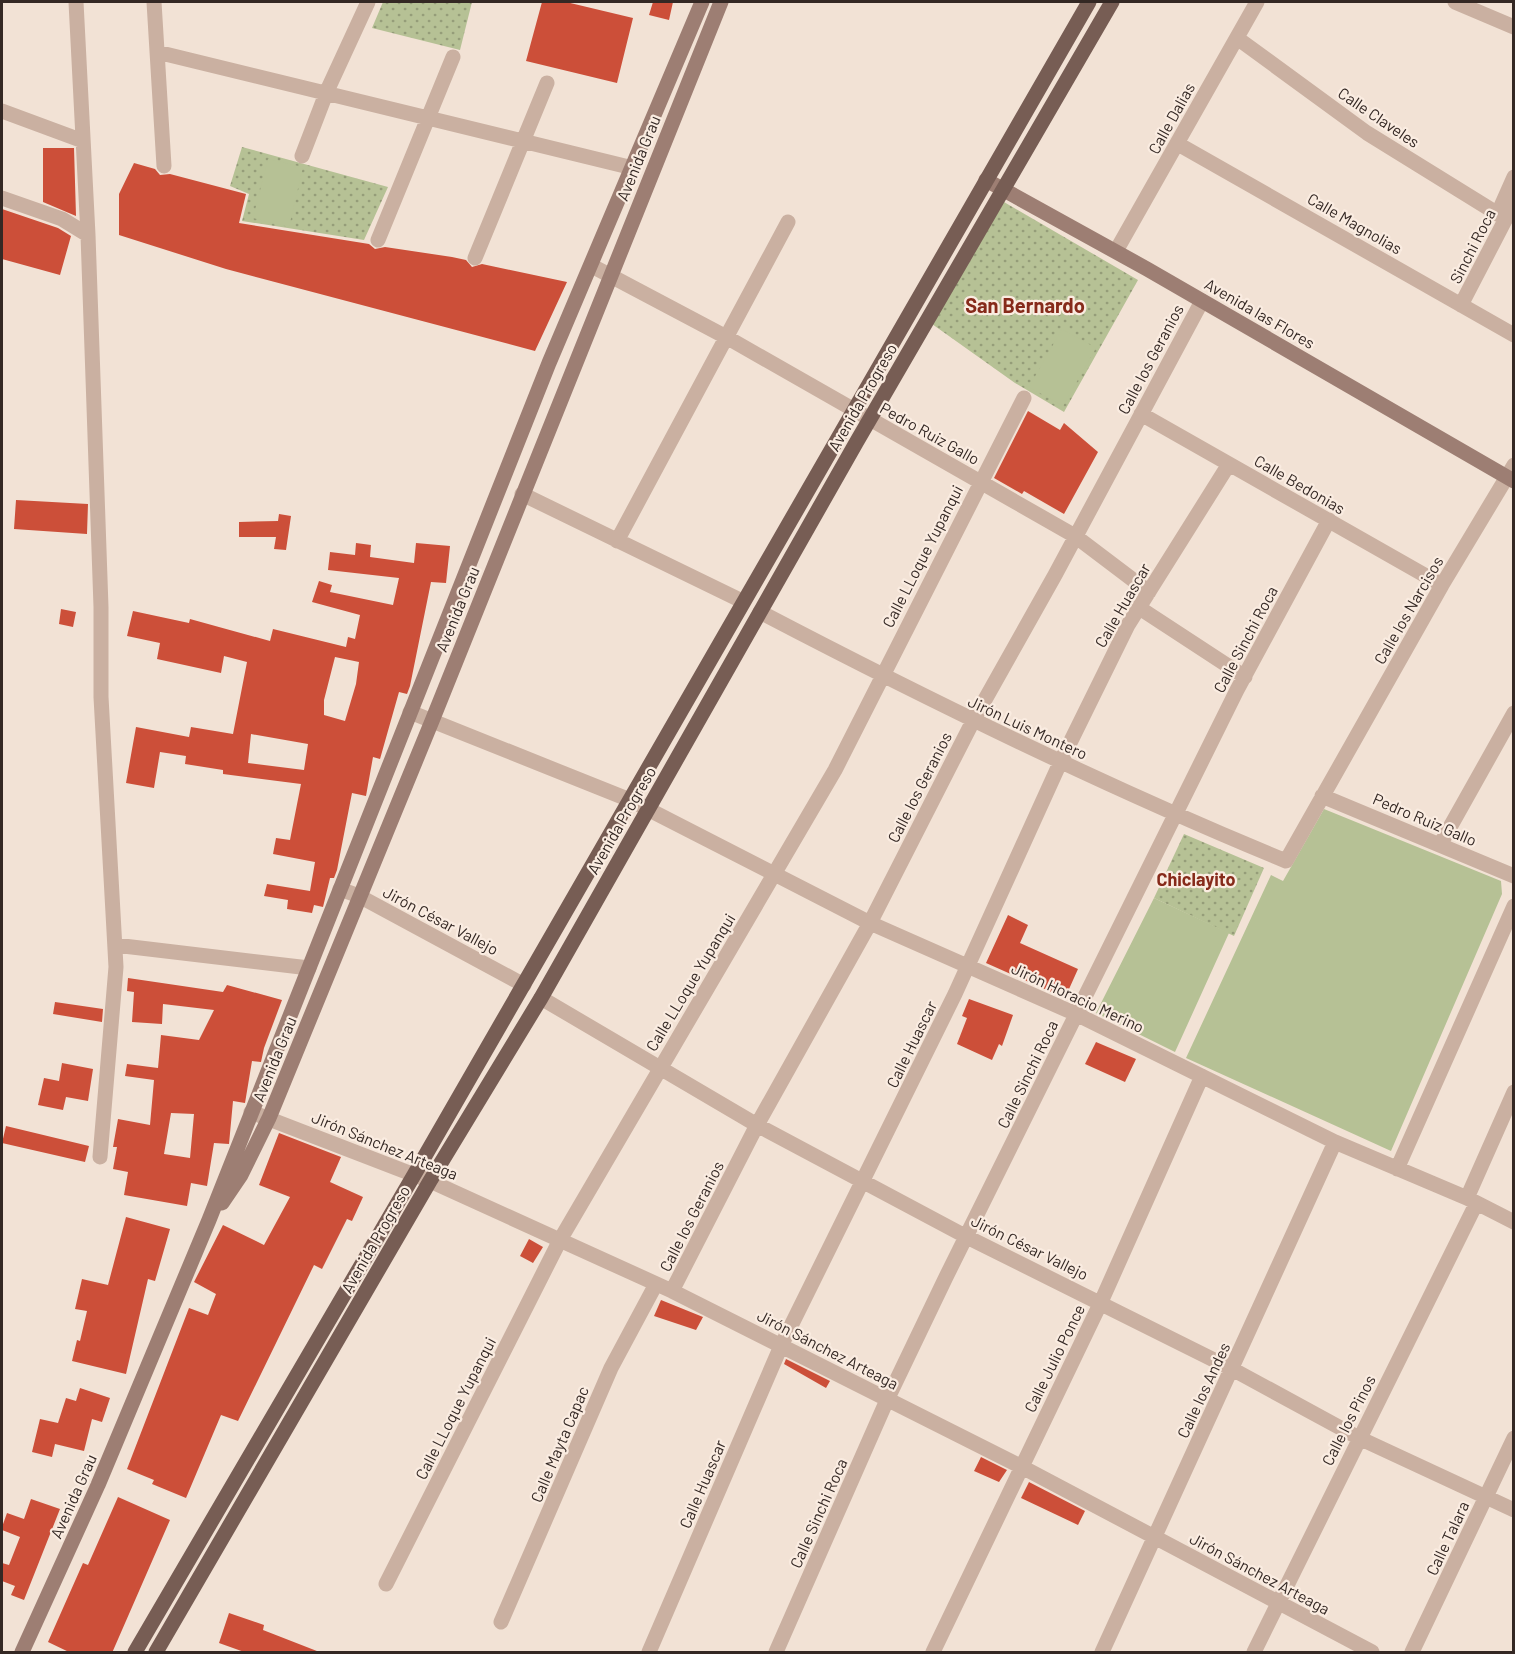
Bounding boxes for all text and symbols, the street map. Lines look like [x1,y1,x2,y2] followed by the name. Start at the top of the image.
[1144,79,1198,157] street label: Calle Dalias
[1335,83,1423,151] street label: Calle Claveles
[612,113,664,203] street label: Avenida Grau
[1304,188,1406,258] street label: Calle Magnolias
[1445,206,1499,286] street label: Sinchi Roca
[1202,274,1318,352] street label: Avenida las Flores
[965,293,1085,317] district label: San Bernardo
[1113,301,1187,417] street label: Calle los Geranios
[824,340,900,454] street label: Avenida Progreso
[877,398,983,468] street label: Pedro Ruiz Gallo
[1251,450,1349,518] street label: Calle Bedonias
[878,482,966,630] street label: Calle LLoque Yupanqui
[1369,553,1447,667] street label: Calle los Narcisos
[1090,559,1154,651] street label: Calle Huascar
[431,564,483,654] street label: Avenida Grau
[1209,582,1281,696] street label: Calle Sinchi Roca
[965,691,1091,763] street label: Jirón Luis Montero
[883,729,955,845] street label: Calle los Geranios
[583,763,659,877] street label: Avenida Progreso
[1370,789,1480,849] street label: Pedro Ruiz Gallo
[1156,868,1236,890] district label: Chiclayito
[380,882,502,958] street label: Jirón César Vallejo
[641,910,739,1054] street label: Calle LLoque Yupanqui
[1009,958,1147,1036] street label: Jirón Horacio Merino
[882,997,940,1090] street label: Calle Huascar
[248,1014,300,1104] street label: Avenida Grau
[993,1017,1061,1131] street label: Calle Sinchi Roca
[309,1107,461,1183] street label: Jirón Sánchez Arteaga
[655,1158,727,1274] street label: Calle los Geranios
[337,1182,413,1296] street label: Avenida Progreso
[968,1210,1092,1284] street label: Jirón César Vallejo
[1020,1301,1088,1415] street label: Calle Julio Ponce
[754,1305,902,1393] street label: Jirón Sánchez Arteaga
[411,1334,499,1482] street label: Calle LLoque Yupanqui
[1173,1339,1233,1441] street label: Calle los Andes
[1317,1372,1379,1468] street label: Calle los Pinos
[526,1383,592,1505] street label: Calle Mayta Capac
[675,1437,729,1531] street label: Calle Huascar
[46,1451,100,1541] street label: Avenida Grau
[785,1455,851,1571] street label: Calle Sinchi Roca
[1422,1498,1472,1578] street label: Calle Talara
[1187,1528,1333,1618] street label: Jirón Sánchez Arteaga

